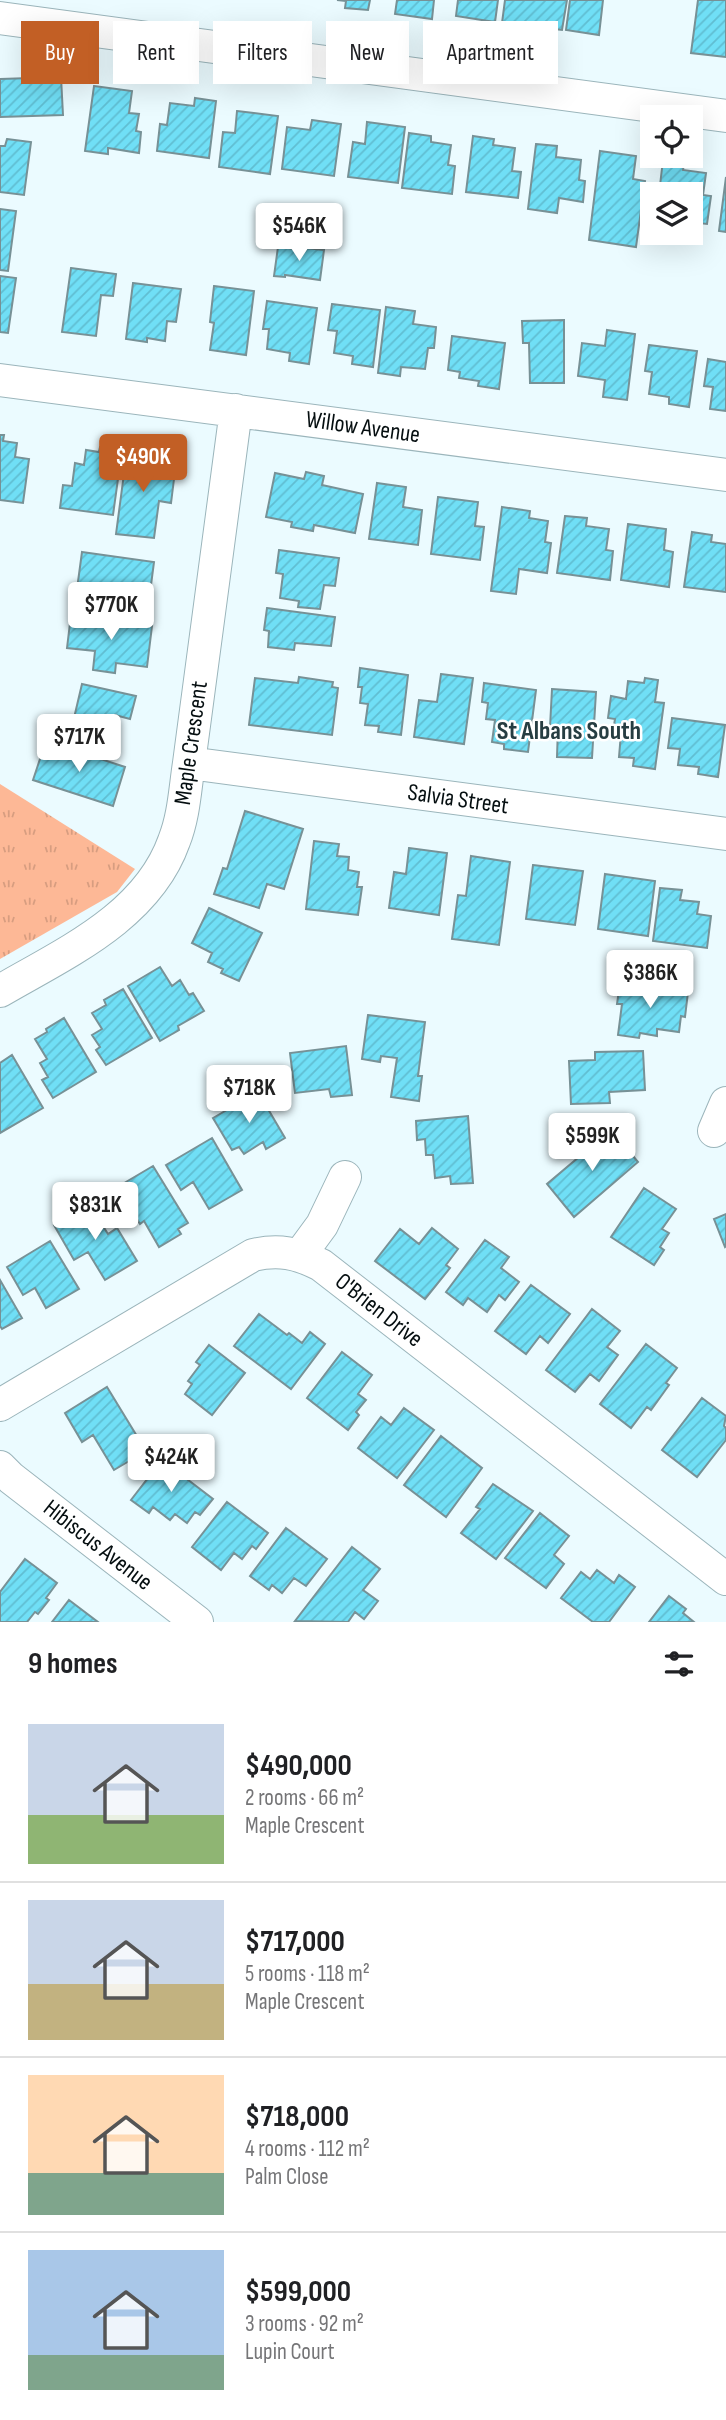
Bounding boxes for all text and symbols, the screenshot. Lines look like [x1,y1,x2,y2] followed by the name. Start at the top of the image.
[21,21,99,84] chip: Buy
[113,21,199,84] chip: Rent
[213,21,312,84] chip: Filters
[326,21,409,84] chip: New
[423,21,558,84] chip: Apartment
[640,105,703,245] map controls
[640,105,703,168] button: locate
[640,182,703,245] button: layers
[250,204,348,263] pin: $546K
[272,212,326,240] text: $546K
[304,405,422,449] street label: Willow Avenue
[94,434,192,494] pin: $490K
[115,443,171,471] text: $490K
[62,582,160,642] pin: $770K
[84,591,138,619] text: $770K
[168,679,214,807] street label: Maple Crescent
[30,714,128,774] pin: $717K
[497,716,641,747] district label: St Albans South
[53,723,105,751] text: $717K
[406,778,510,820] street label: Salvia Street
[601,950,699,1010] pin: $386K
[622,959,678,987] text: $386K
[200,1066,298,1125] pin: $718K
[222,1074,276,1102] text: $718K
[543,1114,641,1173] pin: $599K
[565,1122,620,1150] text: $599K
[46,1182,144,1242] pin: $831K
[68,1191,122,1219] text: $831K
[329,1267,429,1353] street label: O'Brien Drive
[122,1434,220,1494] pin: $424K
[144,1443,198,1471] text: $424K
[38,1493,158,1597] street label: Hibiscus Avenue
[660,1645,698,1683] icon: filters
[28,1646,118,1682] text: 9 homes
[245,1748,352,1784] text: $490,000
[84,1752,168,1836] icon: home
[245,1784,364,1812] text: 2 rooms · 66 m²
[245,1812,364,1840] text: Maple Crescent
[245,1924,345,1960] text: $717,000
[84,1928,168,2012] icon: home
[245,1960,370,1988] text: 5 rooms · 118 m²
[245,1988,364,2016] text: Maple Crescent
[245,2099,349,2135] text: $718,000
[84,2103,168,2187] icon: home
[245,2135,370,2163] text: 4 rooms · 112 m²
[245,2163,328,2191] text: Palm Close
[245,2274,351,2310] text: $599,000
[84,2278,168,2362] icon: home
[245,2310,364,2338] text: 3 rooms · 92 m²
[245,2338,334,2366] text: Lupin Court

